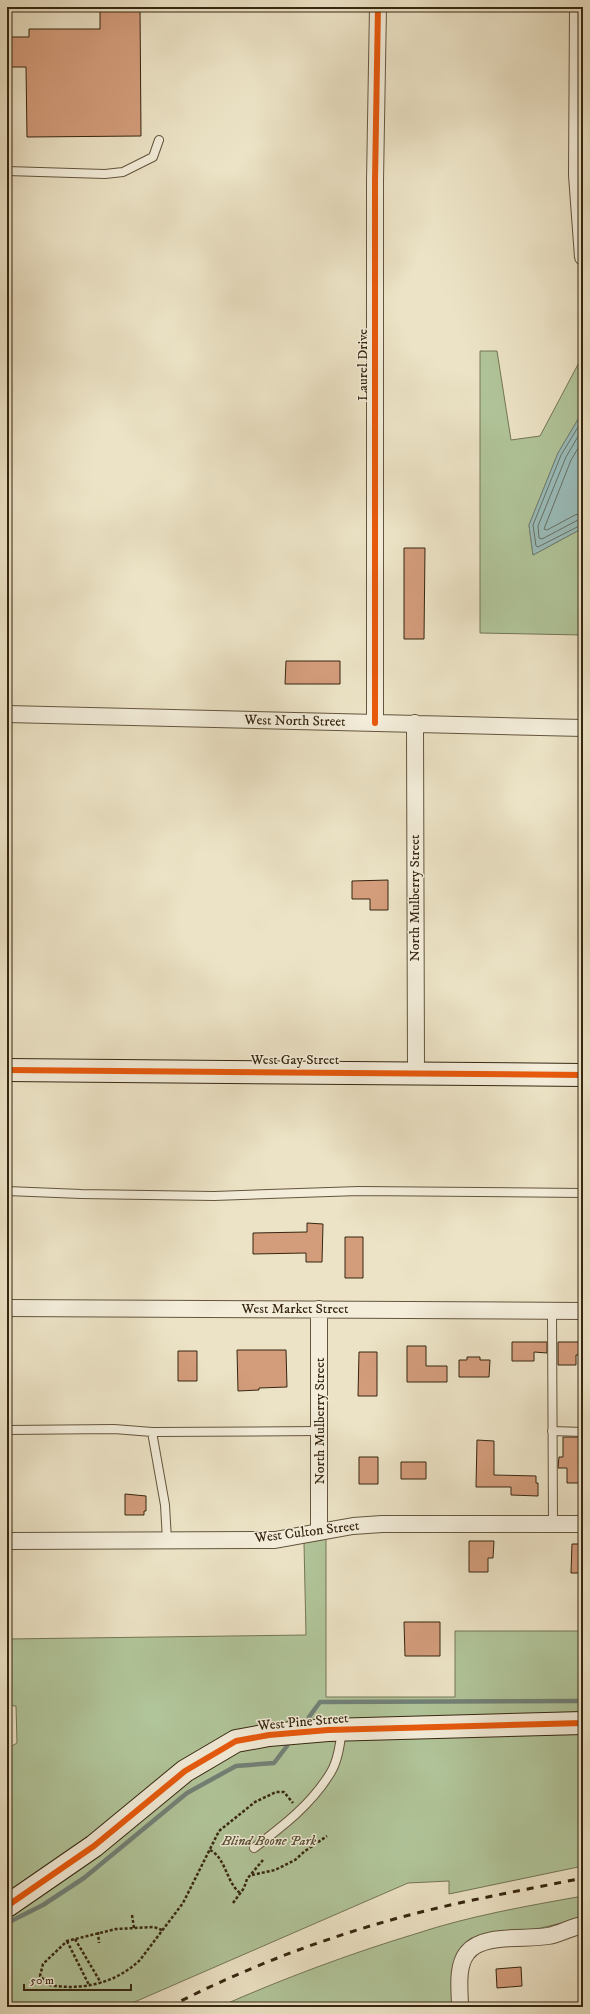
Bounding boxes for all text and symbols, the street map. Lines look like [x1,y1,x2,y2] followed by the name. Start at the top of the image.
[354,329,372,401] street label: Laurel Drive
[243,711,346,731] street label: West North Street
[406,834,424,962] street label: North Mulberry Street
[250,1051,340,1069] street label: West Gay Street
[240,1300,349,1318] street label: West Market Street
[311,1357,329,1485] street label: North Mulberry Street
[253,1517,361,1547] street label: West Culton Street
[256,1709,350,1735] street label: West Pine Street
[221,1832,316,1850] park label: Blind Boone Park
[24,1966,131,1992] scale bar
[30,1973,54,1988] text: 50 m

